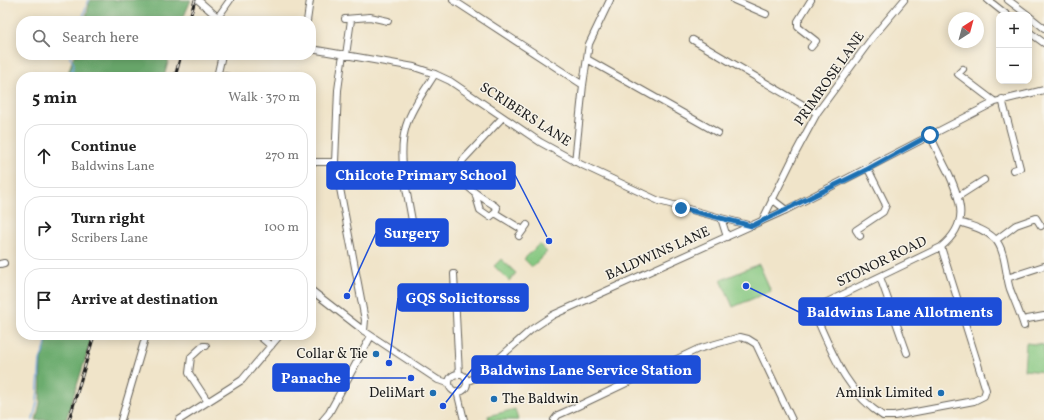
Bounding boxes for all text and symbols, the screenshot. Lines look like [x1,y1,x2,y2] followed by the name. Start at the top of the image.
[948,12,984,48] north arrow
[996,12,1032,84] map controls
[996,12,1032,48] button: +
[16,16,316,60] search box
[30,27,52,49] icon: search
[62,28,139,49] text: Search here
[790,28,870,130] street label: PRIMROSE LANE
[996,48,1032,84] button: −
[476,78,574,152] street label: SCRIBERS LANE
[32,87,77,110] text: 5 min
[228,89,300,107] text: Walk · 370 m
[921,126,939,144] route start
[71,137,136,158] text: Continue
[33,145,55,167] icon: ahead
[265,147,299,165] text: 270 m
[71,158,154,176] text: Baldwins Lane
[327,162,515,189] callout: Chilcote Primary School
[335,166,507,187] text: Chilcote Primary School
[672,199,690,217] route end
[71,209,145,230] text: Turn right
[33,217,55,239] icon: right
[264,219,299,237] text: 100 m
[376,219,448,246] callout: Surgery
[603,222,713,286] street label: BALDWINS LANE
[384,224,441,245] text: Surgery
[71,230,148,248] text: Scribers Lane
[834,232,930,292] street label: STONOR ROAD
[398,284,528,311] callout: GQS Solicitorsss
[33,289,55,311] icon: arrive
[406,289,520,310] text: GQS Solicitorsss
[71,290,218,311] text: Arrive at destination
[799,298,1001,325] callout: Baldwins Lane Allotments
[807,303,993,324] text: Baldwins Lane Allotments
[296,345,368,364] place label: Collar & Tie
[371,349,381,359] marker: Collar & Tie
[472,356,700,383] callout: Baldwins Lane Service Station
[480,361,692,382] text: Baldwins Lane Service Station
[273,364,349,391] callout: Panache
[281,369,341,390] text: Panache
[369,384,425,403] place label: DeliMart
[836,384,933,403] place label: Amlink Limited
[428,388,438,398] marker: DeliMart
[936,388,946,398] marker: Amlink Limited
[502,390,579,409] place label: The Baldwin
[489,394,499,404] marker: The Baldwin

